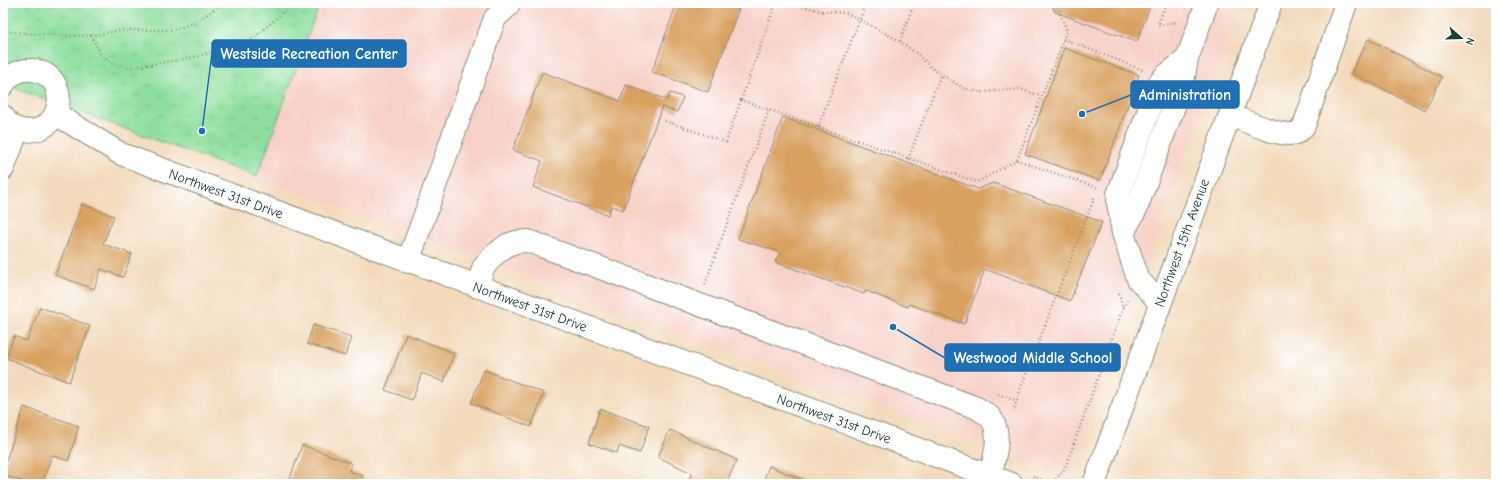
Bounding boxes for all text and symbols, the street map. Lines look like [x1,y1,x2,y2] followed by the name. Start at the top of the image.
[1441,18,1481,58] north arrow
[1463,36,1477,47] text: N
[212,40,406,67] callout: Westside Recreation Center
[220,45,398,63] text: Westside Recreation Center
[1131,81,1239,108] callout: Administration
[1139,86,1231,104] text: Administration
[166,165,286,223] street label: Northwest 31st Drive
[1151,177,1213,309] street label: Northwest 15th Avenue
[470,278,590,336] street label: Northwest 31st Drive
[945,344,1120,371] callout: Westwood Middle School
[954,349,1112,367] text: Westwood Middle School
[774,390,894,448] street label: Northwest 31st Drive

